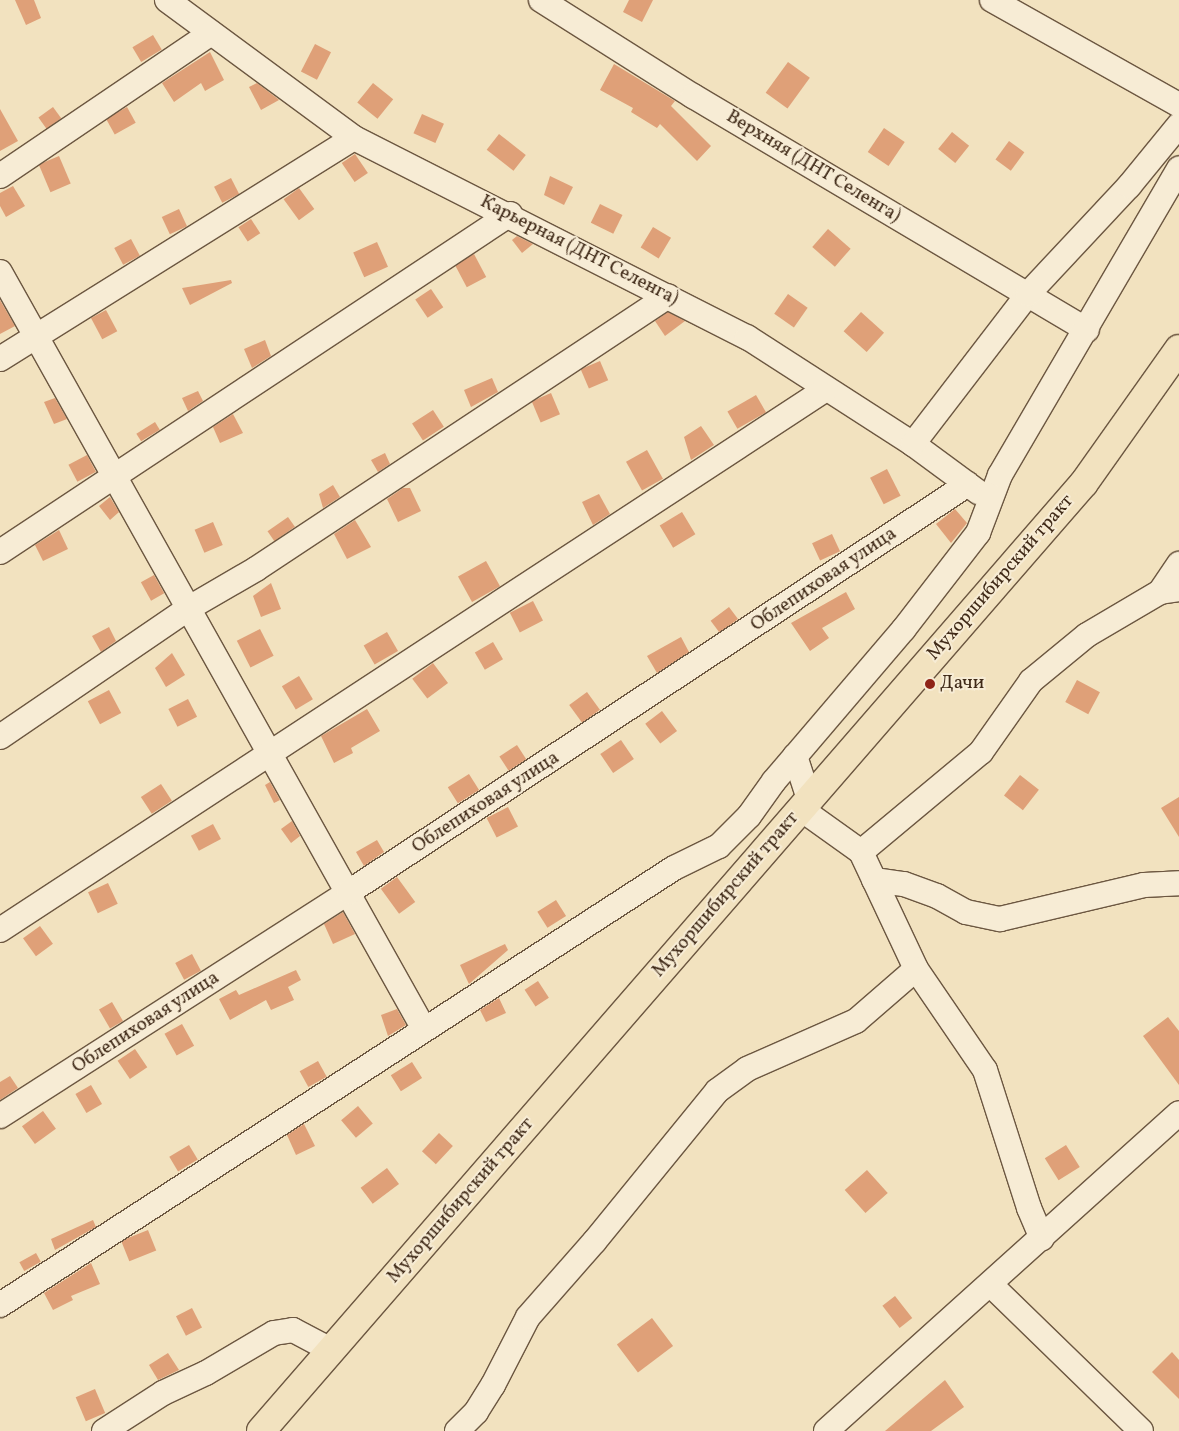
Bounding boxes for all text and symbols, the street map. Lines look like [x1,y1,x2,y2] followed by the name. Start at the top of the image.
[721,106,905,228] street label: Верхняя (ДНТ Селенга)
[476,191,682,311] street label: Карьерная (ДНТ Селенга)
[923,490,1079,666] street label: Мухоршибирский тракт
[747,523,901,637] street label: Облепиховая улица
[940,673,984,695] place label: Дачи
[924,678,936,690] marker: Дачи
[408,747,564,859] street label: Облепиховая улица
[648,807,804,983] street label: Мухоршибирский тракт
[68,967,224,1079] street label: Облепиховая улица
[383,1113,539,1289] street label: Мухоршибирский тракт

